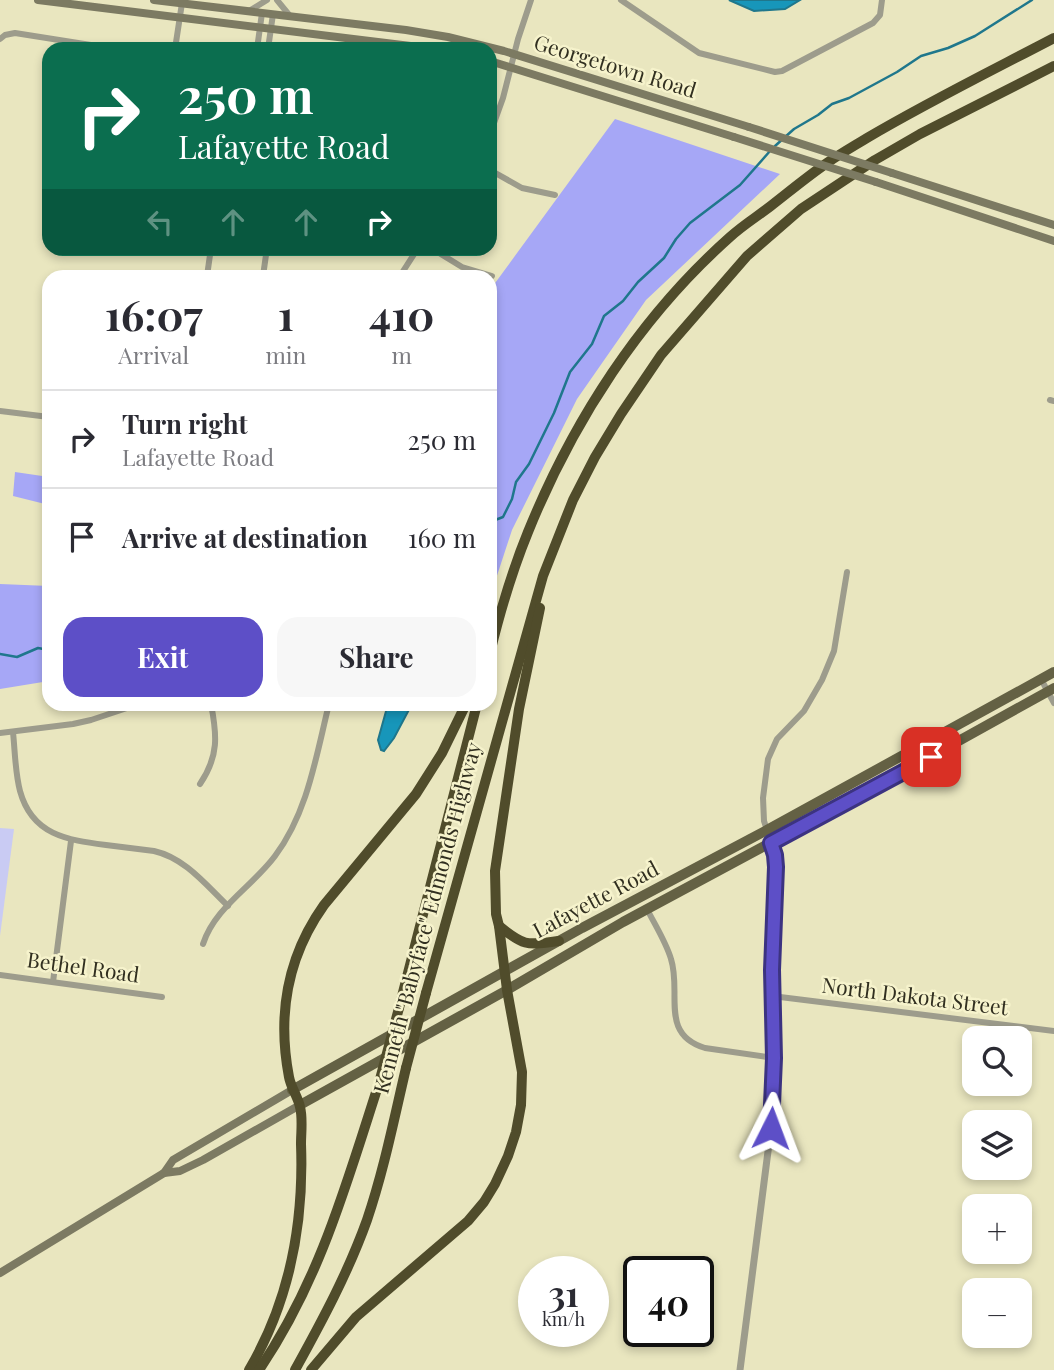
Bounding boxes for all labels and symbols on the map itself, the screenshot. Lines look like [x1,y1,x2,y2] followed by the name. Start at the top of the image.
[531,27,700,103] street label: Georgetown Road
[901,727,961,787] pin
[366,738,487,1096] street label: Kenneth "Babyface" Edmonds Highway
[527,853,663,943] street label: Lafayette Road
[25,944,141,988] street label: Bethel Road
[820,970,1011,1020] street label: North Dakota Street
[734,1091,808,1165] position arrow
[623,1256,714,1347] speed limit sign: 40

